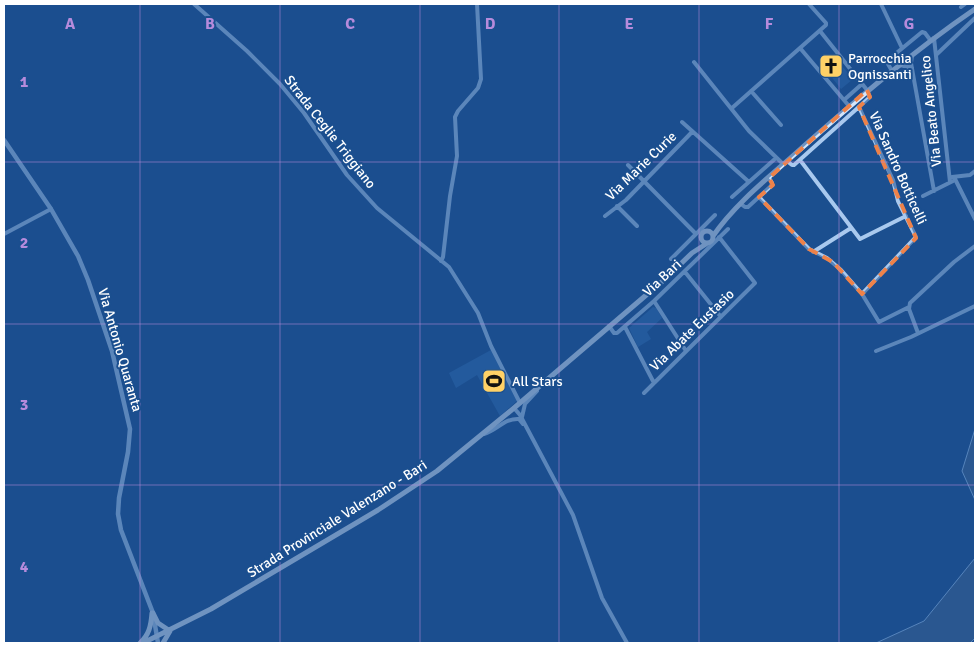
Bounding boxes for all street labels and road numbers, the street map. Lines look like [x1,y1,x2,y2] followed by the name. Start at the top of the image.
[917,55,945,167] street label: Via Beato Angelico
[281,72,379,192] street label: Strada Ceglie Triggiano
[865,109,931,227] street label: Via Sandro Botticelli
[602,128,680,204] street label: Via Marie Curie
[639,256,685,300] street label: Via Bari
[646,285,738,375] street label: Via Abate Eustasio
[94,286,146,414] street label: Via Antonio Quaranta
[244,456,430,582] street label: Strada Provinciale Valenzano - Bari

